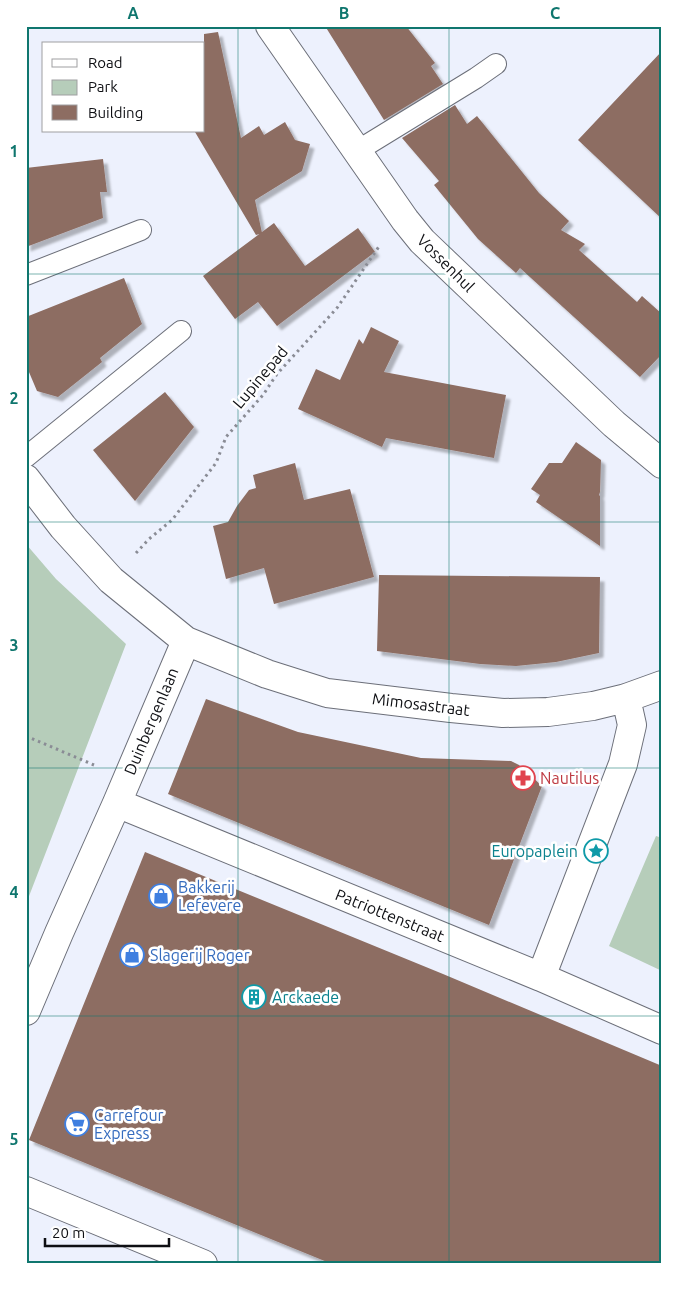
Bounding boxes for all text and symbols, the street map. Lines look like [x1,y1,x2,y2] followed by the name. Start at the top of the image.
[127,4,139,22] text: A
[339,4,349,22] text: B
[550,4,560,22] text: C
[42,42,205,132] legend
[88,54,123,71] text: Road
[88,78,118,95] text: Park
[88,104,143,121] text: Building
[9,142,19,160] text: 1
[414,231,478,295] street label: Vossenhul
[229,342,291,412] street label: Lupinepad
[9,389,19,407] text: 2
[9,636,19,654] text: 3
[120,665,182,777] street label: Duinbergenlaan
[371,689,472,719] street label: Mimosastraat
[510,765,536,791] pharmacy icon: Nautilus
[540,769,599,787] place label: Nautilus
[583,838,609,864] place icon: Europaplein
[492,842,578,860] place label: Europaplein
[178,878,241,914] place label: Bakkerij Lefevere
[9,883,19,901] text: 4
[148,883,174,909] shop icon: Bakkerij Lefevere
[333,885,448,945] street label: Patriottenstraat
[119,942,145,968] shop icon: Slagerij Roger
[150,946,250,964] place label: Slagerij Roger
[241,984,267,1010] building icon: Arckaede
[272,988,339,1006] place label: Arckaede
[94,1106,164,1142] place label: Carrefour Express
[64,1111,90,1137] supermarket icon: Carrefour Express
[9,1130,19,1148] text: 5
[45,1215,169,1247] scale bar
[52,1224,85,1241] text: 20 m

